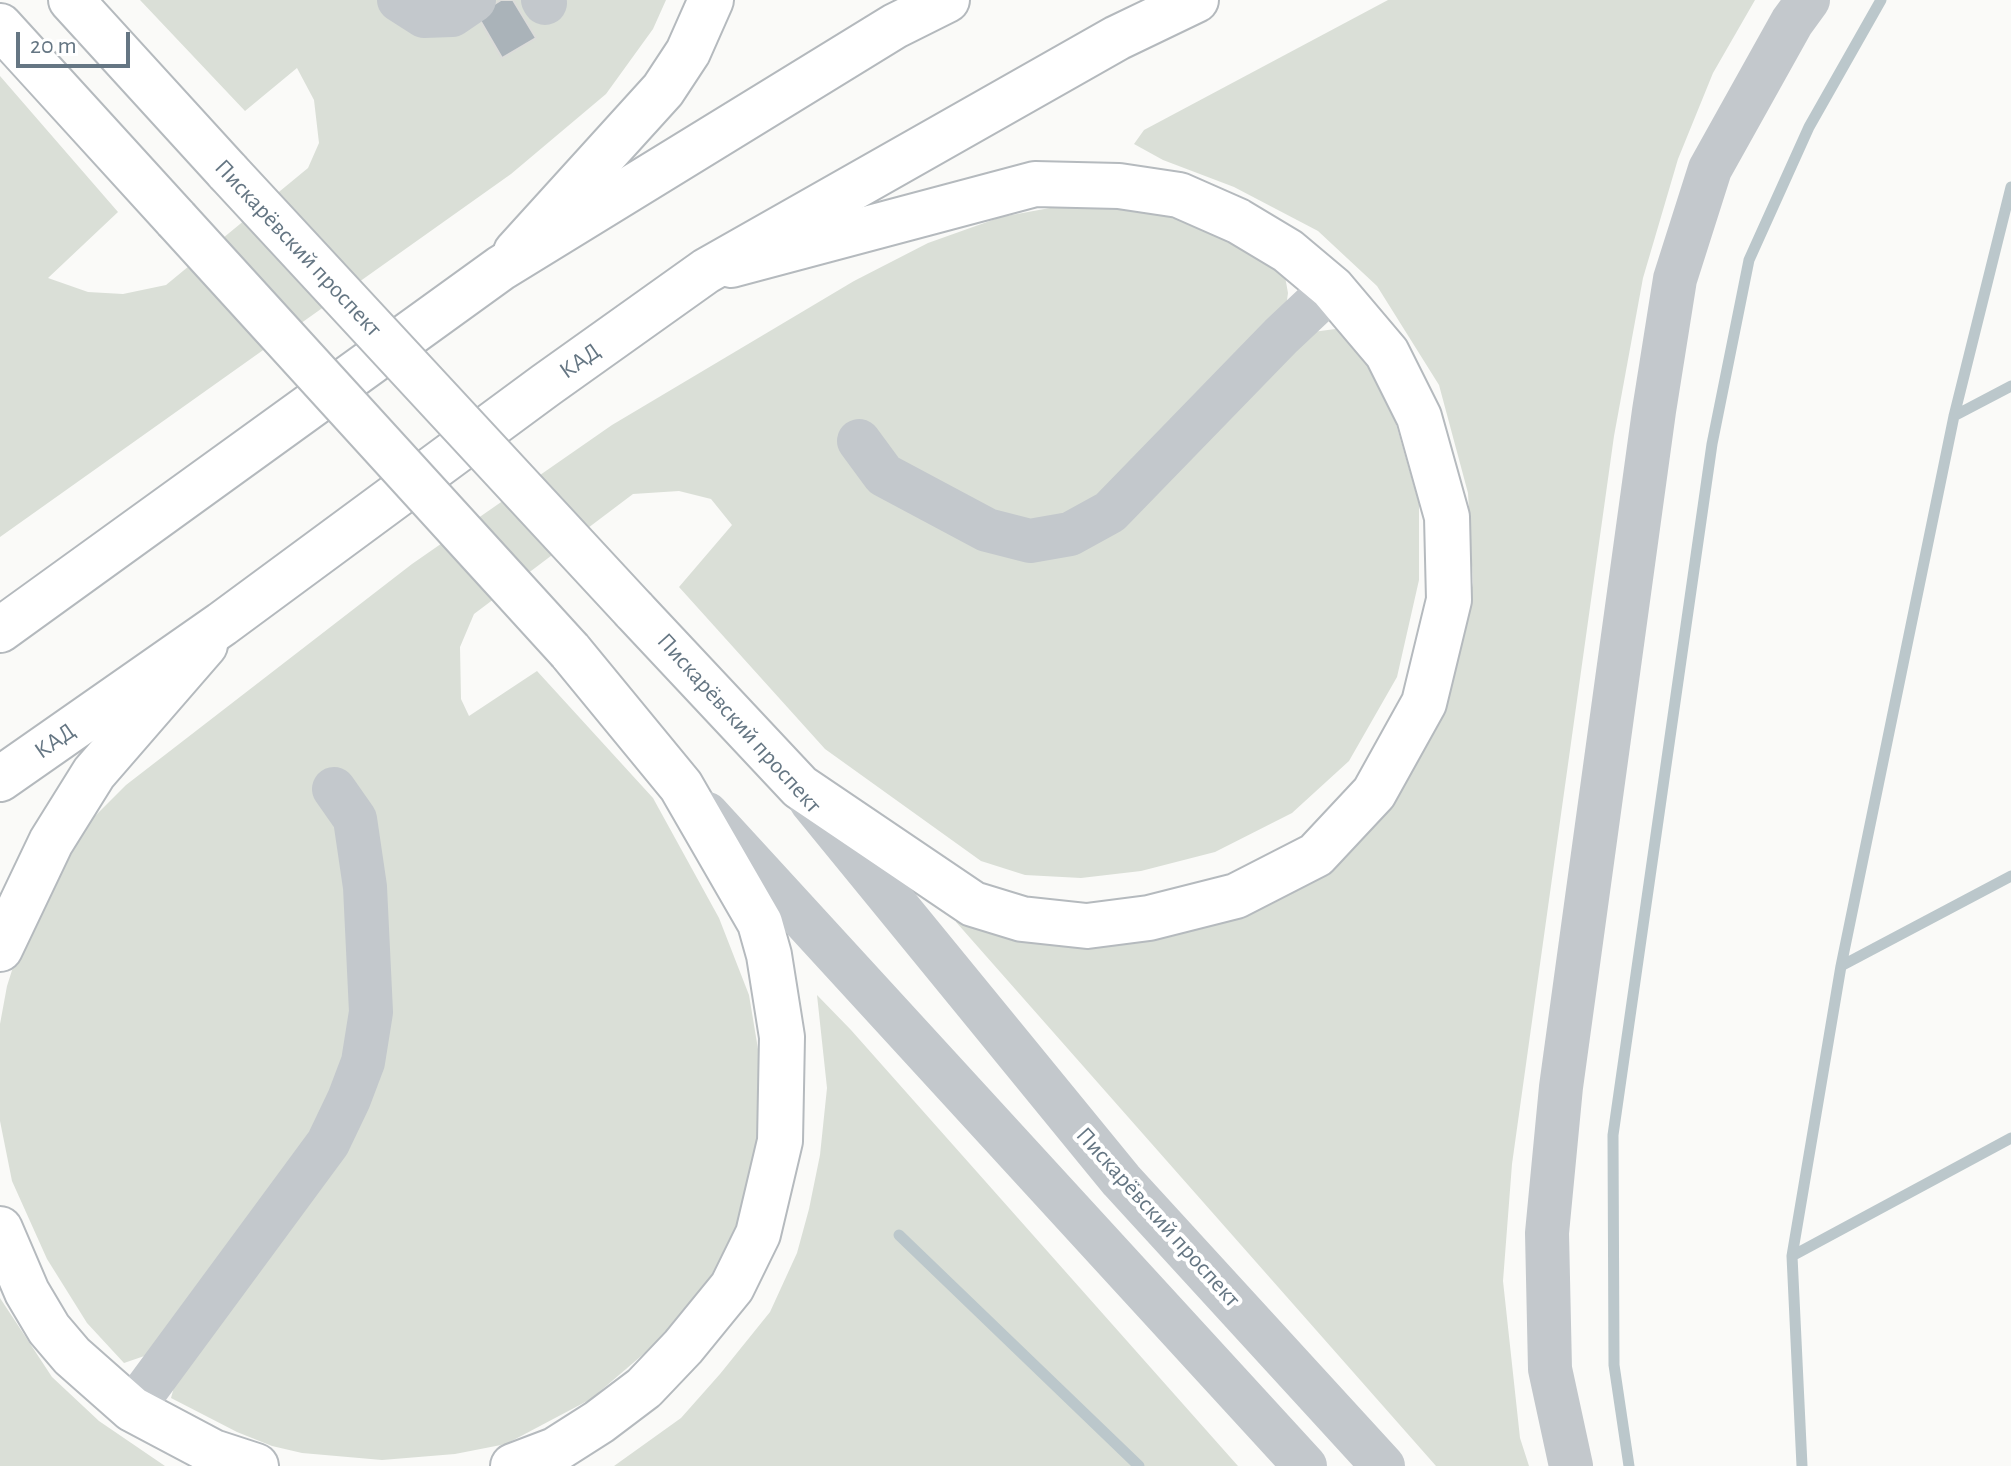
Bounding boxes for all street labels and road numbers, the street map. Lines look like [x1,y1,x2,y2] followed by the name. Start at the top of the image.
[208,153,388,343] street label: Пискарёвский проспект
[554,337,606,385] street label: КАД
[651,627,827,819] street label: Пискарёвский проспект
[29,717,81,765] street label: КАД
[1070,1121,1246,1313] street label: Пискарёвский проспект

